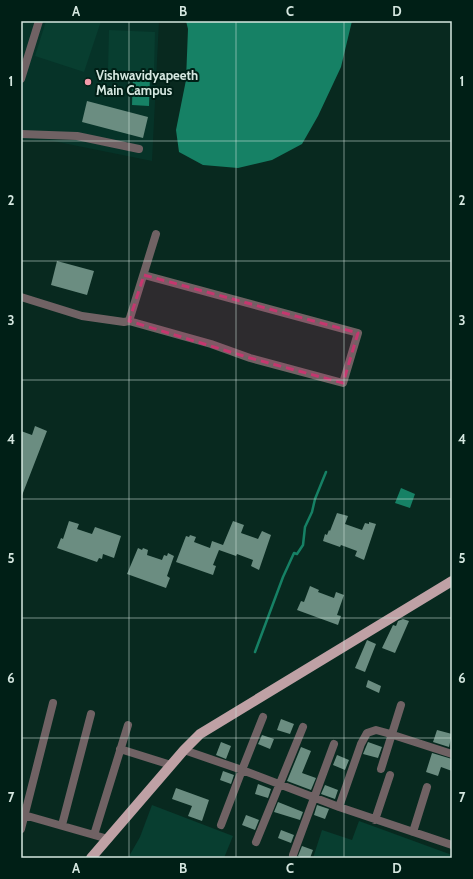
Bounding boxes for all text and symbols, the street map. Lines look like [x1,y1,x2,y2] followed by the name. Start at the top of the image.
[72,3,81,19] text: A
[179,3,187,19] text: B
[286,3,294,19] text: C
[392,3,402,19] text: D
[96,67,198,98] place label: Vishwavidyapeeth Main Campus
[9,73,13,89] text: 1
[460,73,464,89] text: 1
[83,77,93,87] marker: Vishwavidyapeeth Main Campus
[8,192,15,208] text: 2
[459,192,466,208] text: 2
[7,312,15,328] text: 3
[458,312,466,328] text: 3
[7,431,15,447] text: 4
[458,431,466,447] text: 4
[8,550,15,566] text: 5
[459,550,466,566] text: 5
[7,670,15,686] text: 6
[458,670,466,686] text: 6
[8,789,15,805] text: 7
[459,789,466,805] text: 7
[72,860,81,876] text: A
[179,860,187,876] text: B
[286,860,294,876] text: C
[392,860,402,876] text: D

